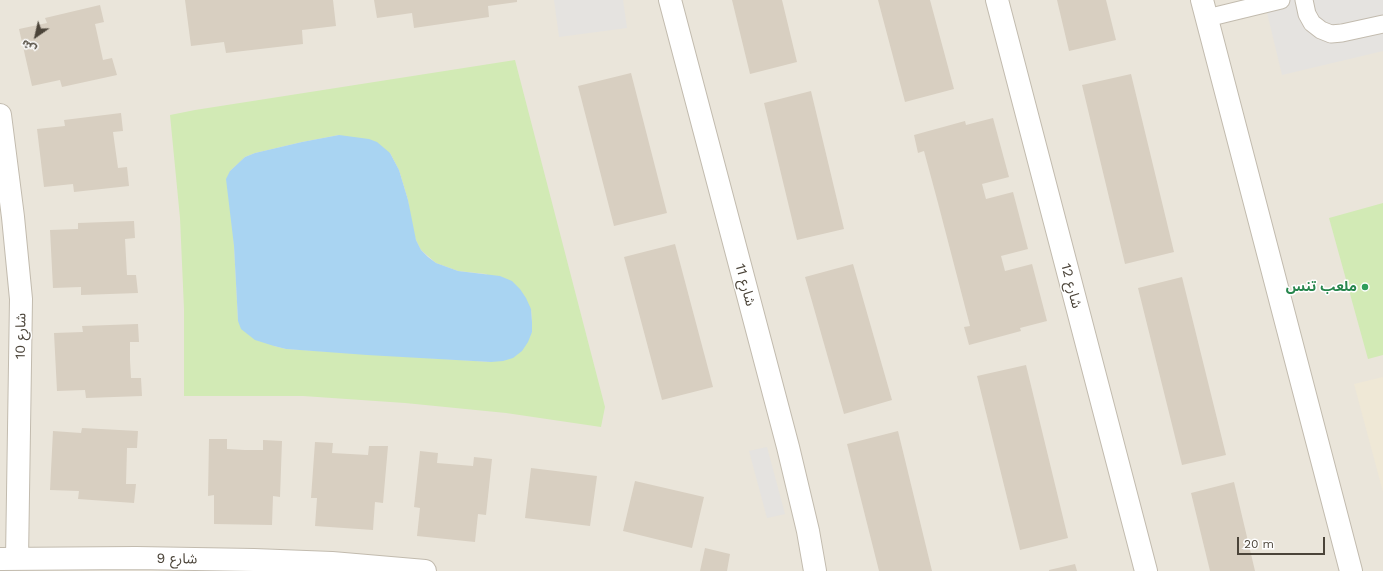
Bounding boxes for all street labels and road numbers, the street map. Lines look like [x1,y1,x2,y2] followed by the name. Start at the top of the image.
[731,262,759,308] street label: شارع 11
[1057,262,1085,310] street label: شارع 12
[12,313,30,359] street label: شارع 10
[157,550,197,568] street label: شارع 9

